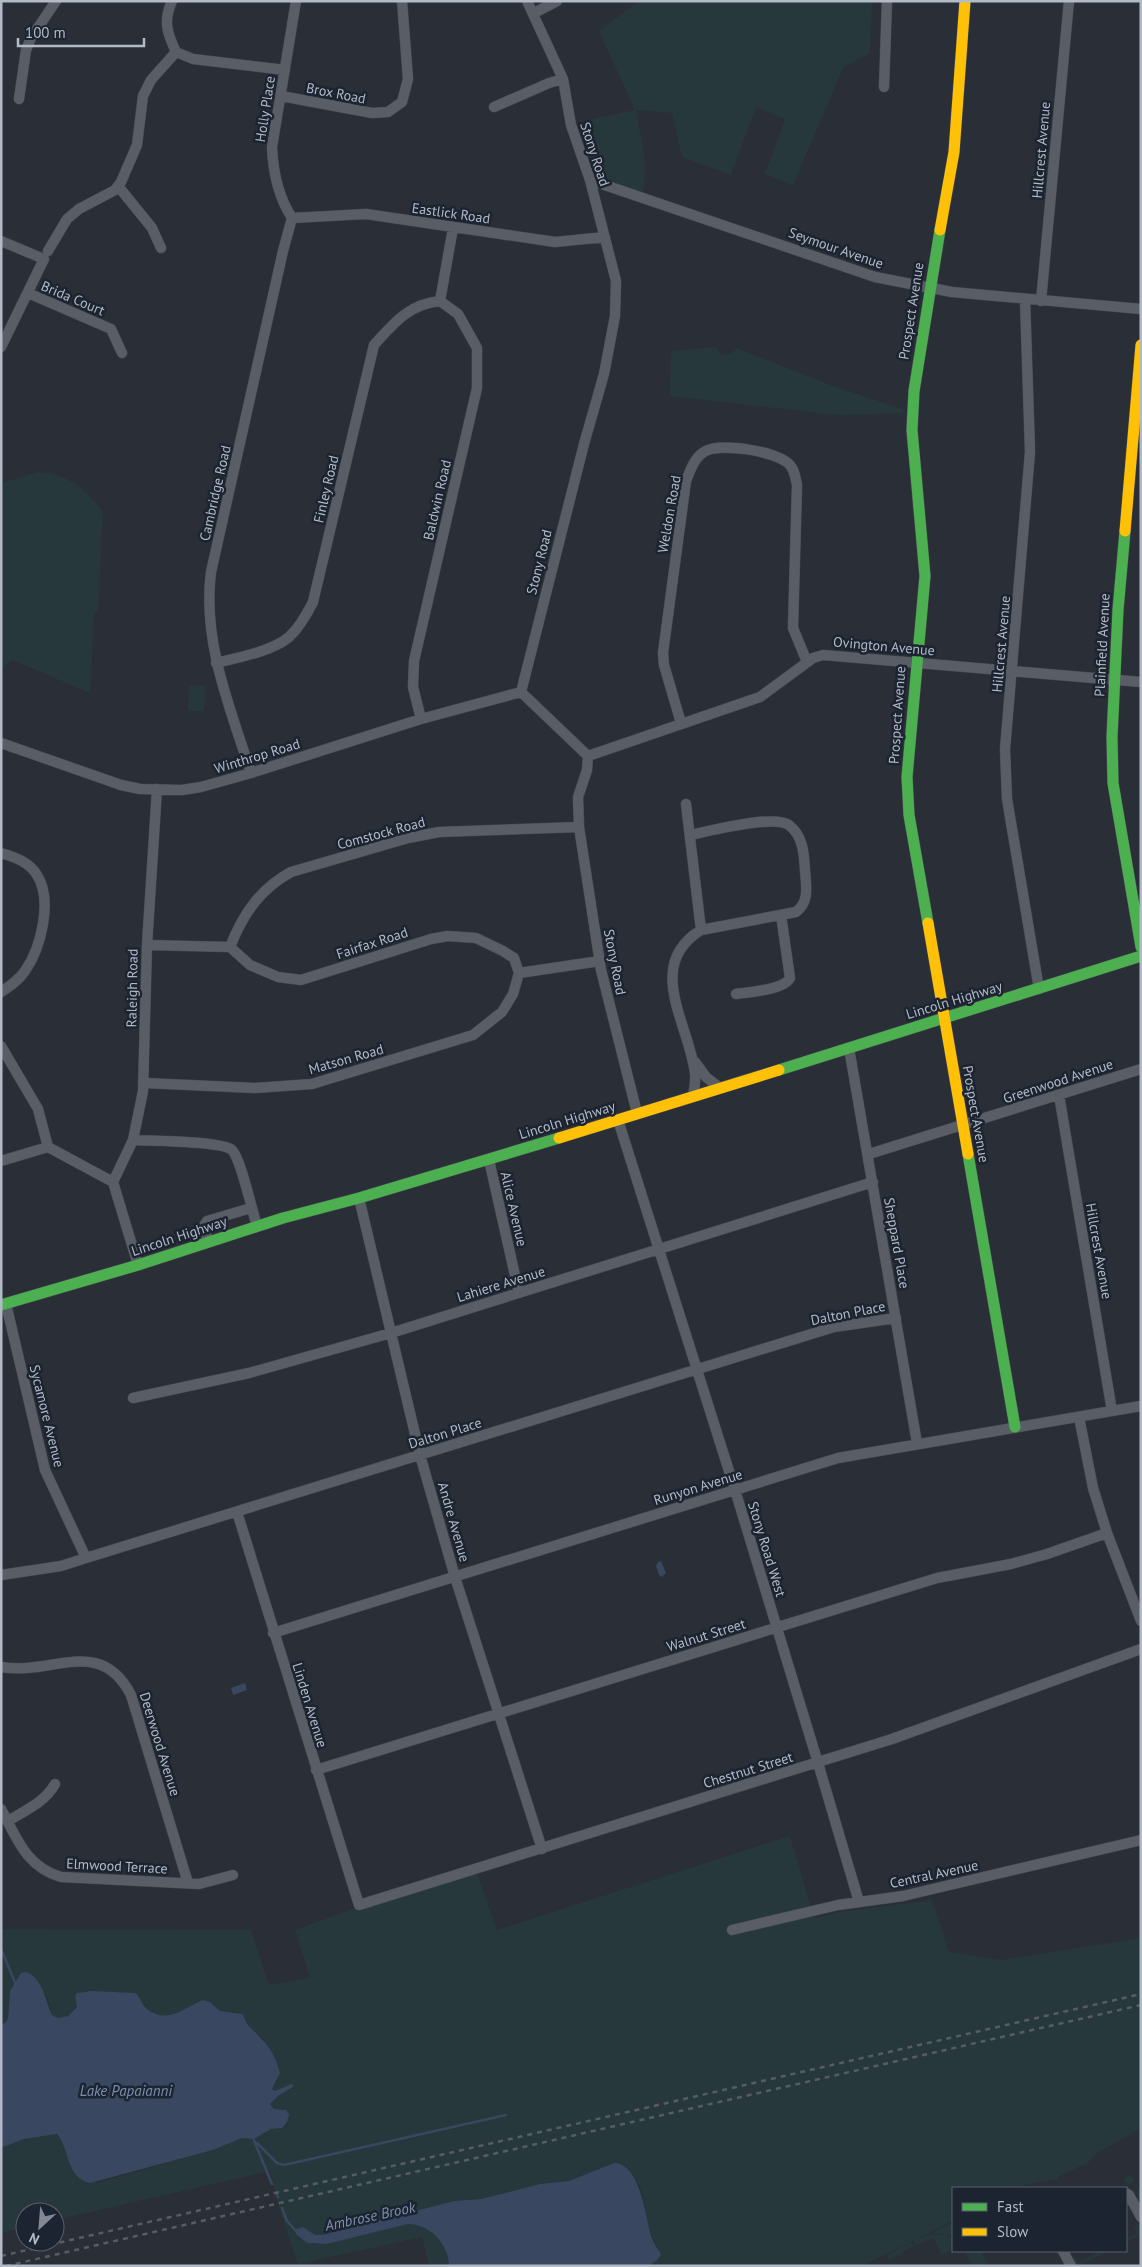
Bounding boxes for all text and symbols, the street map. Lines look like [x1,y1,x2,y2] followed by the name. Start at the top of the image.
[18,15,144,47] scale bar
[25,23,66,42] text: 100 m
[251,75,279,143] street label: Holly Place
[305,78,367,108] street label: Brox Road
[1028,101,1054,199] street label: Hillcrest Avenue
[576,120,614,188] street label: Stony Road
[411,199,491,227] street label: Eastlick Road
[786,223,886,273] street label: Seymour Avenue
[894,261,928,361] street label: Prospect Avenue
[38,277,108,320] street label: Brida Court
[195,443,235,543] street label: Cambridge Road
[309,453,343,525] street label: Finley Road
[419,458,455,542] street label: Baldwin Road
[653,474,685,554] street label: Weldon Road
[522,528,556,596] street label: Stony Road
[1090,593,1114,697] street label: Plainfield Avenue
[988,595,1014,693] street label: Hillcrest Avenue
[833,633,935,659] street label: Ovington Avenue
[885,665,909,765] street label: Prospect Avenue
[212,734,302,778] street label: Winthrop Road
[335,813,427,853] street label: Comstock Road
[334,923,410,963] street label: Fairfax Road
[600,928,630,996] street label: Stony Road
[122,949,142,1027] street label: Raleigh Road
[904,977,1005,1023] street label: Lincoln Highway
[306,1040,386,1078] street label: Matson Road
[1001,1055,1115,1107] street label: Greenwood Avenue
[959,1064,993,1164] street label: Prospect Avenue
[517,1097,618,1143] street label: Lincoln Highway
[497,1170,531,1248] street label: Alice Avenue
[880,1196,914,1290] street label: Sheppard Place
[1082,1202,1116,1300] street label: Hillcrest Avenue
[129,1212,230,1260] street label: Lincoln Highway
[455,1262,547,1306] street label: Lahiere Avenue
[809,1297,887,1329] street label: Dalton Place
[26,1363,68,1469] street label: Sycamore Avenue
[406,1413,484,1453] street label: Dalton Place
[651,1465,745,1509] street label: Runyon Avenue
[434,1480,474,1564] street label: Andre Avenue
[744,1499,790,1599] street label: Stony Road West
[664,1614,748,1656] street label: Walnut Street
[289,1660,331,1750] street label: Linden Avenue
[136,1690,184,1798] street label: Deerwood Avenue
[701,1748,795,1792] street label: Chestnut Street
[66,1854,168,1878] street label: Elmwood Terrace
[888,1856,980,1892] street label: Central Avenue
[80,2081,173,2100] water label: Lake Papaianni
[952,2187,1127,2252] legend
[322,2197,418,2235] water label: Ambrose Brook
[997,2197,1024,2216] text: Fast
[15,2202,65,2252] north arrow
[997,2222,1028,2241] text: Slow
[26,2229,42,2249] text: N

